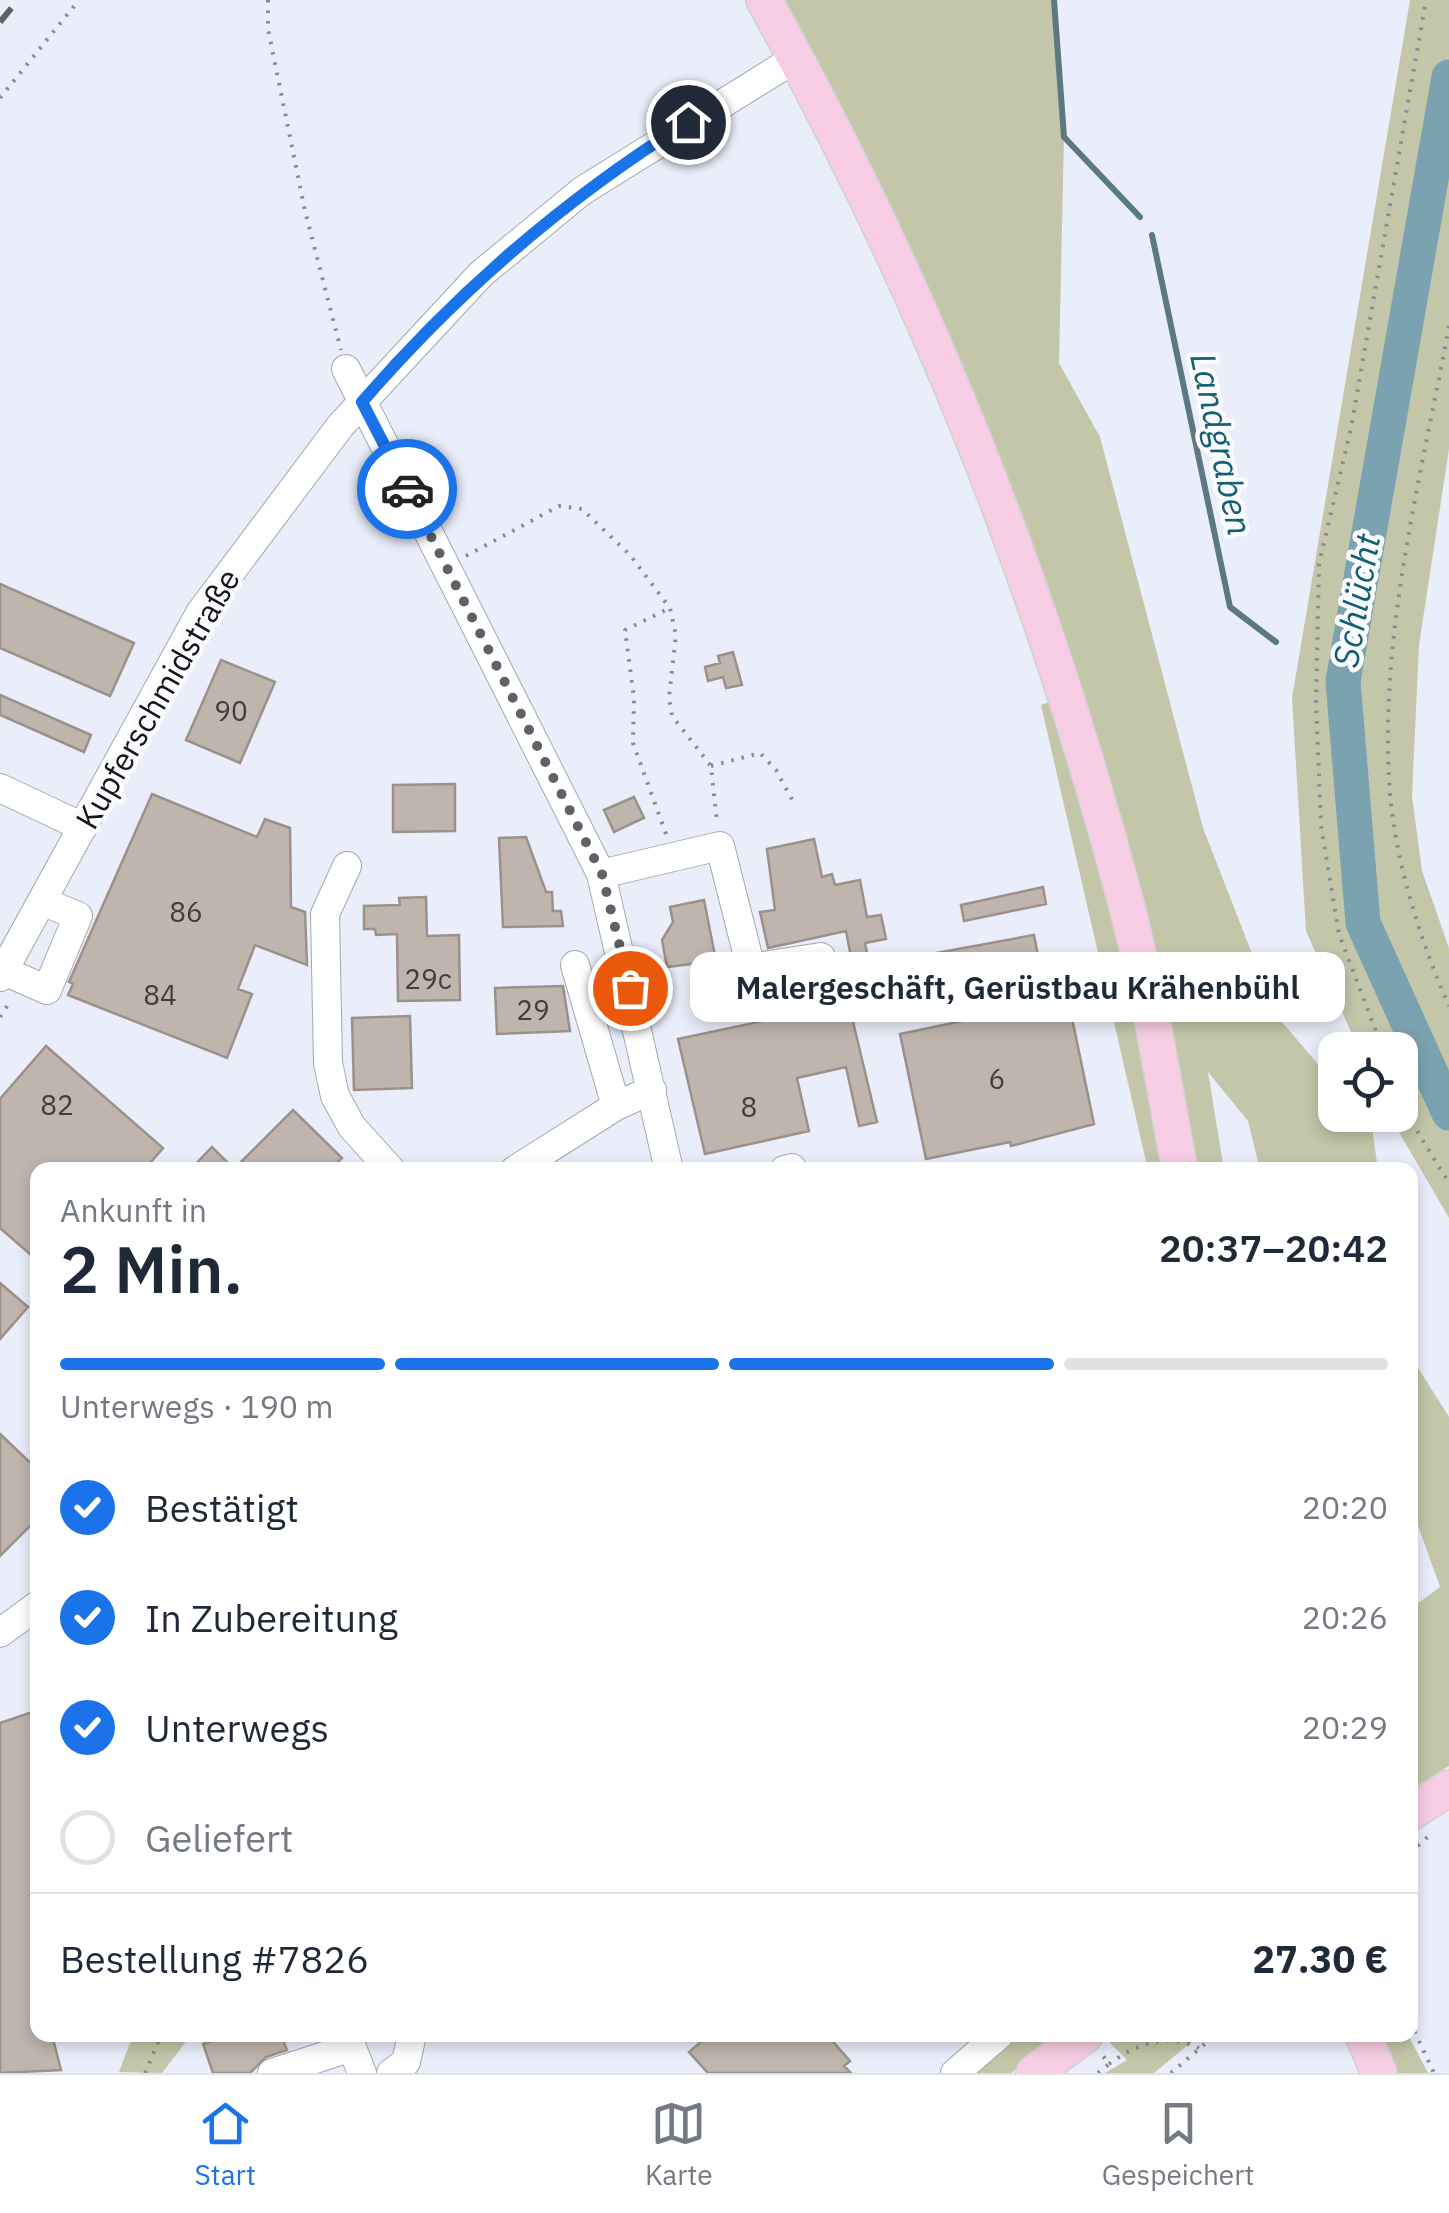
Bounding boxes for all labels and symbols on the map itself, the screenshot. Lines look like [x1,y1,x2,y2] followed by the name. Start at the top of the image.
[646,80,731,165] pin
[1180,348,1264,539] water label: Landgraben
[357,439,457,539] courier
[1322,530,1390,671] water label: Schlücht
[66,561,249,836] street label: Kupferschmidstraße
[214,692,248,729] house number: 90
[169,893,203,930] house number: 86
[588,946,673,1031] pin
[690,953,1345,1023] callout: Malergeschäft, Gerüstbau Krähenbühl
[404,960,452,997] house number: 29c
[143,976,177,1013] house number: 84
[516,991,550,1028] house number: 29
[989,1060,1005,1097] house number: 6
[40,1086,74,1123] house number: 82
[741,1088,757,1125] house number: 8

